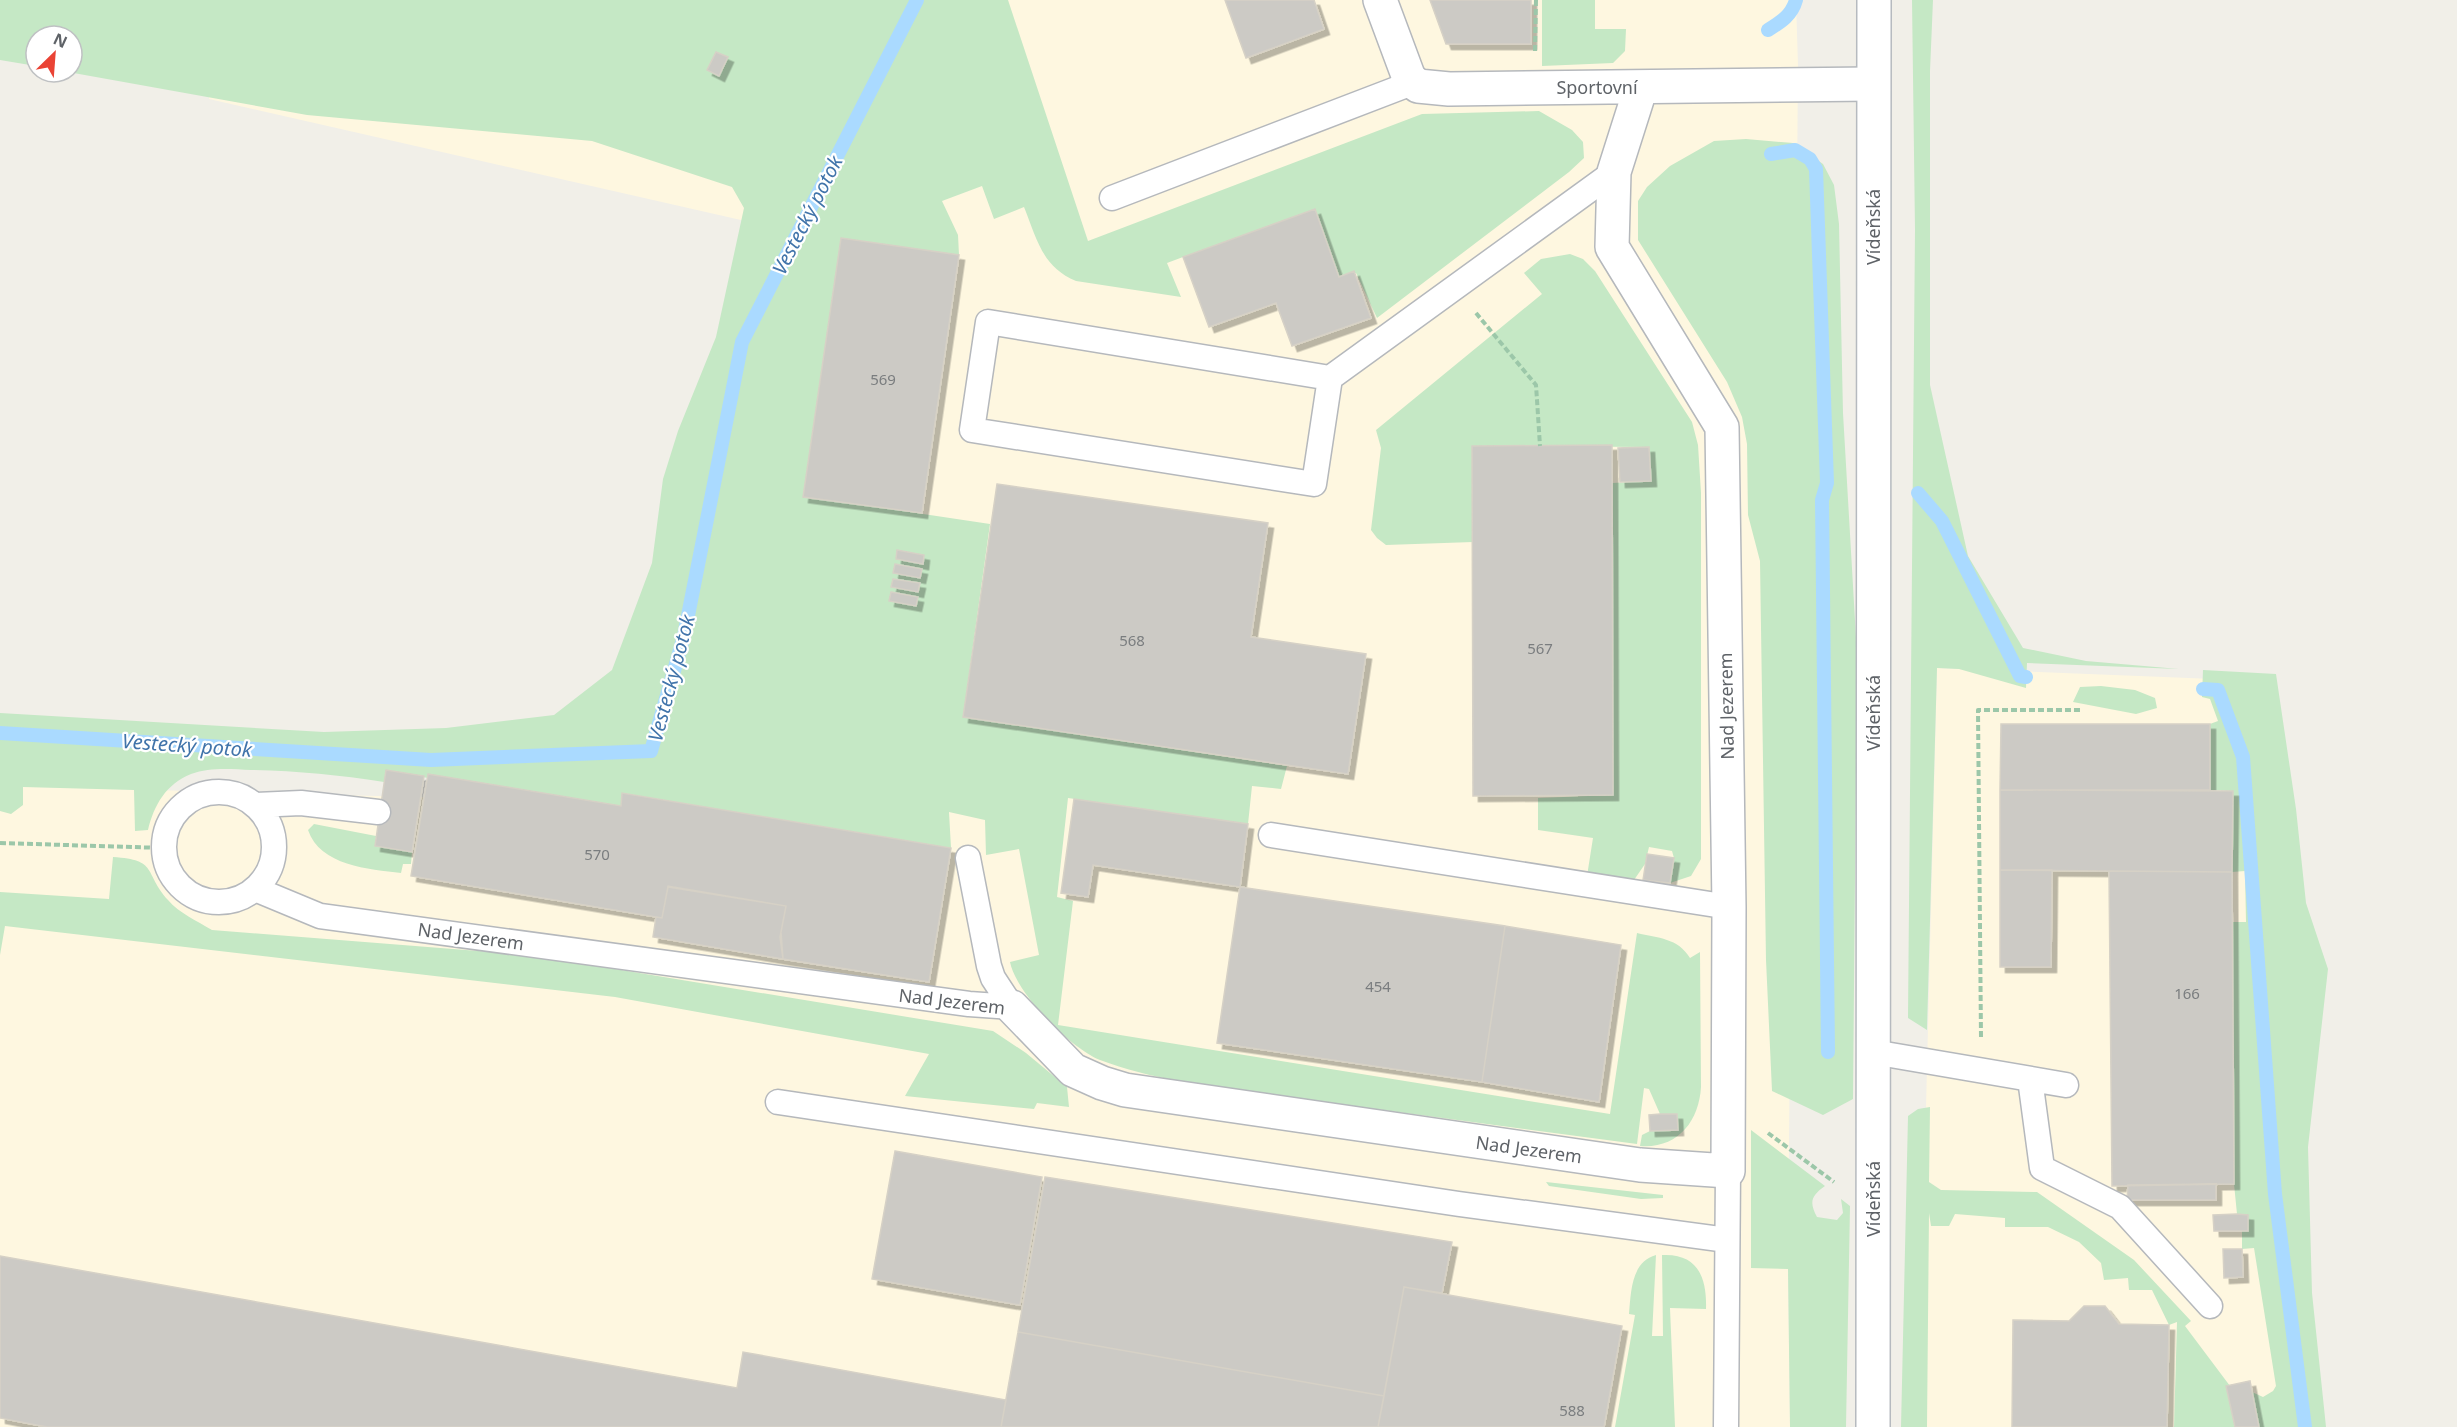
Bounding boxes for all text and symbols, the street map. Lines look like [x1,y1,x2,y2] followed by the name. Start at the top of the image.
[24,24,84,84] north arrow
[50,28,71,53] text: N
[1556,75,1638,99] street label: Sportovní
[765,150,849,279] water label: Vestecký potok
[1861,189,1885,265] street label: Vídeňská
[870,369,896,389] house number: 569
[641,611,701,744] water label: Vestecký potok
[1119,630,1145,650] house number: 568
[1527,638,1553,658] house number: 567
[1713,652,1739,760] street label: Nad Jezerem
[1861,675,1885,751] street label: Vídeňská
[121,727,254,763] water label: Vestecký potok
[584,844,610,864] house number: 570
[416,917,526,955] street label: Nad Jezerem
[1365,976,1391,996] house number: 454
[897,983,1007,1019] street label: Nad Jezerem
[2174,983,2200,1003] house number: 166
[1474,1130,1584,1168] street label: Nad Jezerem
[1861,1161,1885,1237] street label: Vídeňská
[1559,1400,1585,1420] house number: 588

